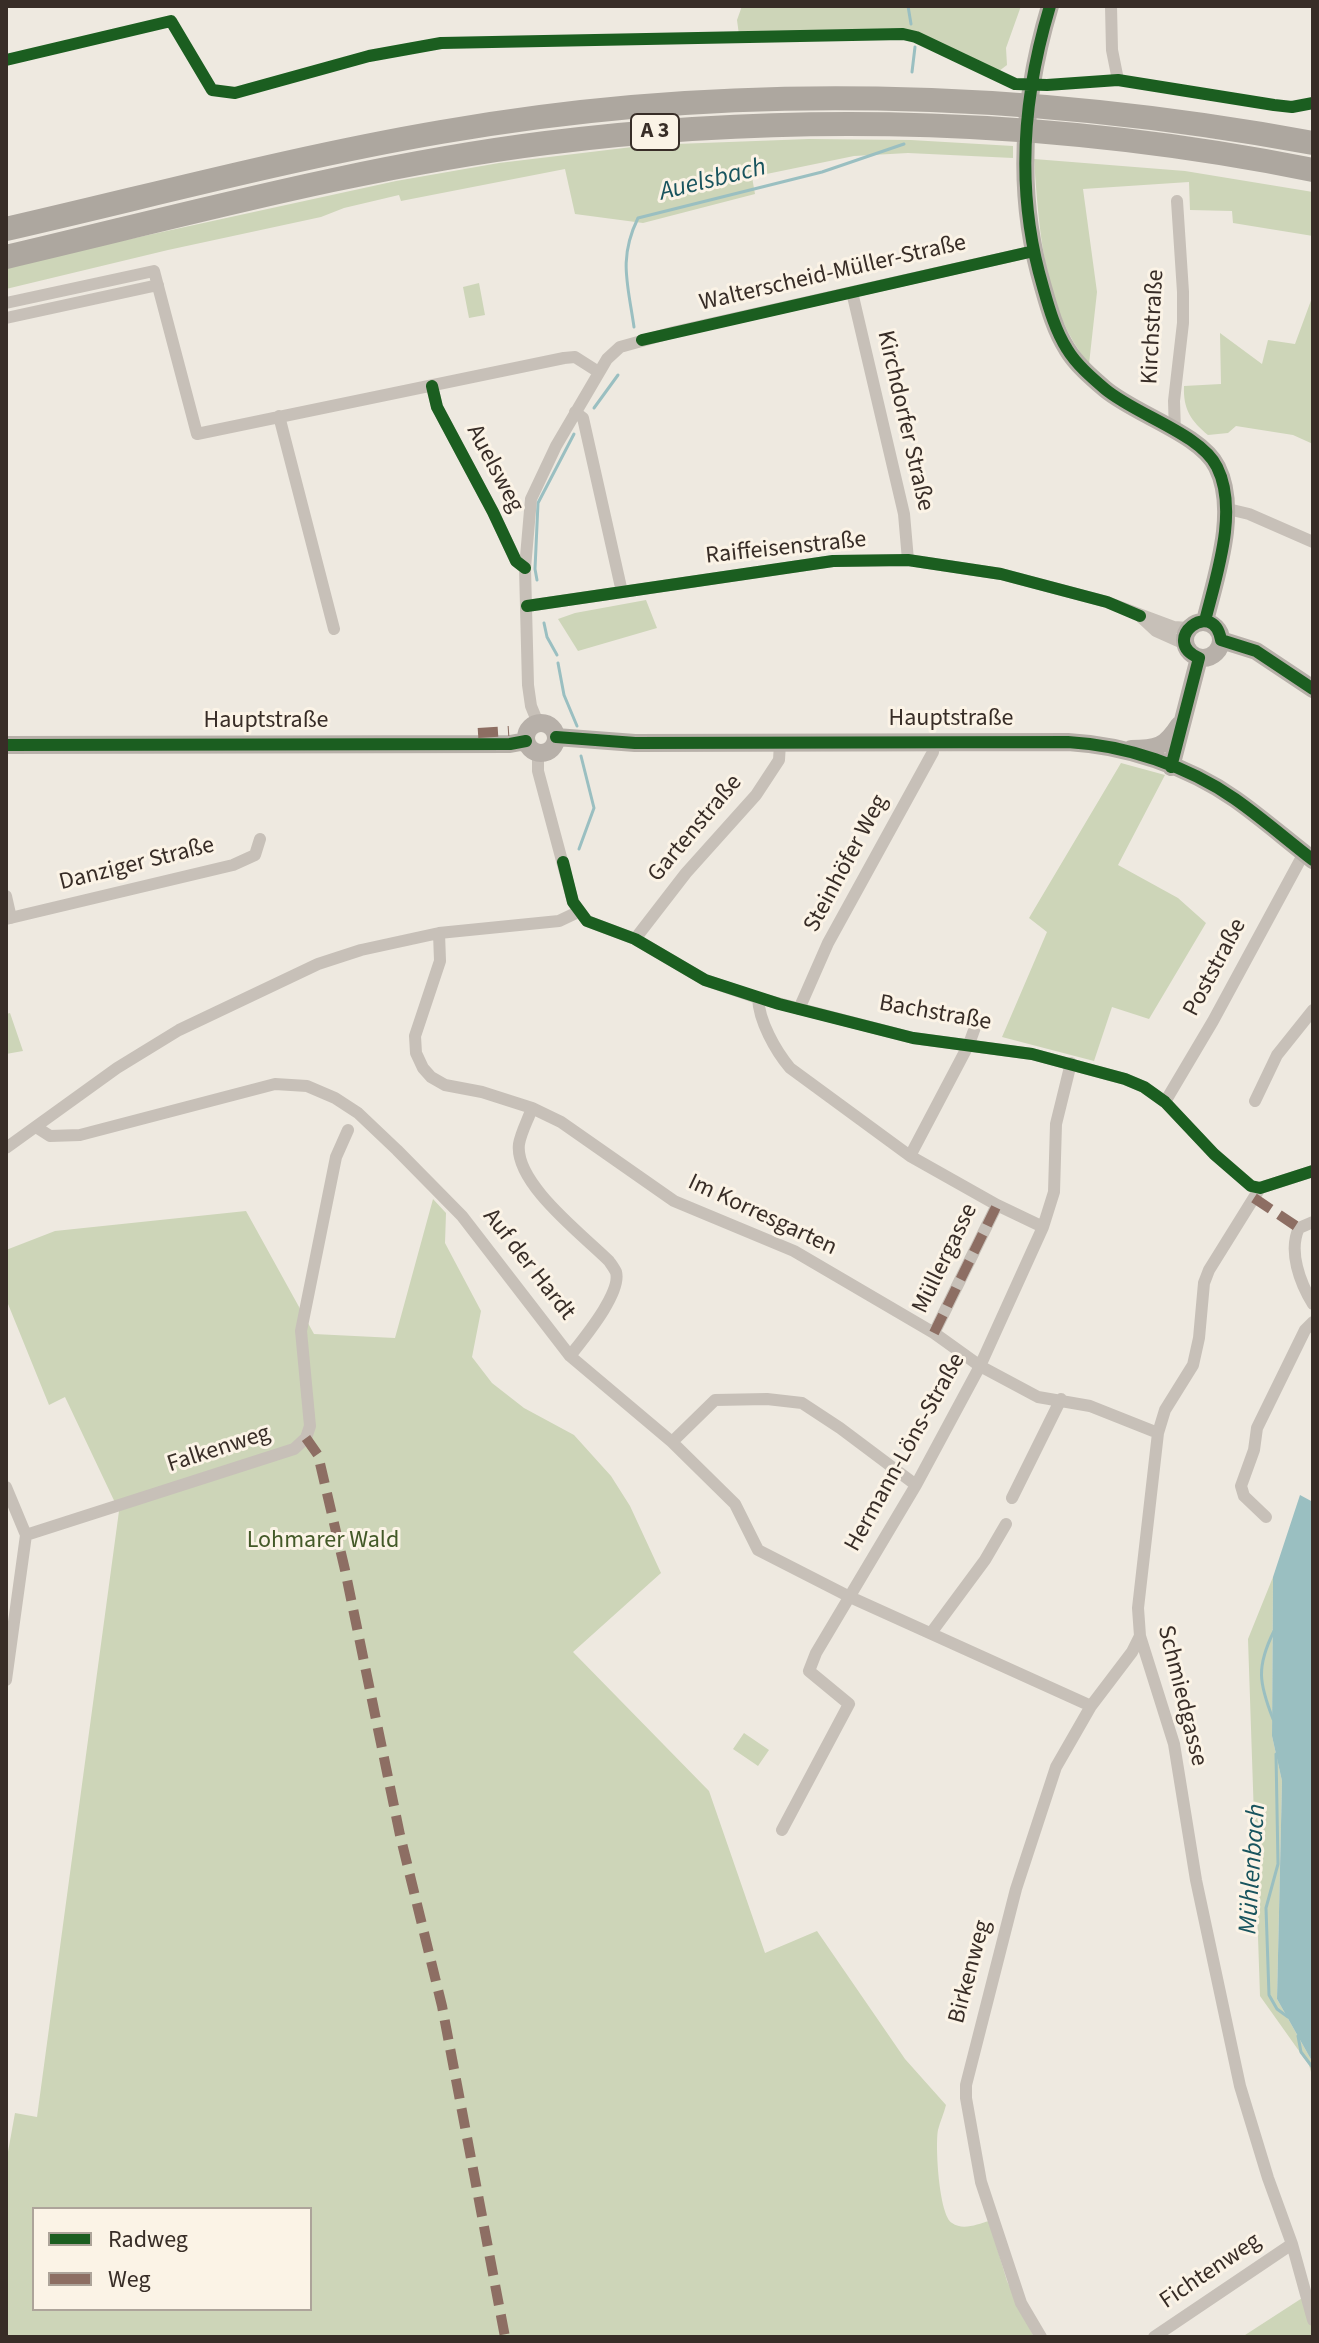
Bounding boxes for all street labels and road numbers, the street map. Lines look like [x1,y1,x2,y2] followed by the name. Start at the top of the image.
[631,114,679,150] road number: A 3
[697,229,969,319] street label: Walterscheid-Müller-Straße
[1137,269,1171,385] street label: Kirchstraße
[869,328,939,514] street label: Kirchdorfer Straße
[459,420,529,518] street label: Auelsweg
[704,526,868,572] street label: Raiffeisenstraße
[889,706,1013,734] street label: Hauptstraße
[204,708,328,736] street label: Hauptstraße
[643,769,749,889] street label: Gartenstraße
[799,790,895,938] street label: Steinhöfer Weg
[56,832,218,898] street label: Danziger Straße
[1178,914,1254,1022] street label: Poststraße
[877,990,993,1038] street label: Bachstraße
[683,1169,841,1263] street label: Im Korresgarten
[907,1199,985,1319] street label: Müllergasse
[476,1204,580,1326] street label: Auf der Hardt
[839,1349,973,1557] street label: Hermann-Löns-Straße
[164,1420,274,1480] street label: Falkenweg
[1150,1623,1212,1769] street label: Schmiedgasse
[943,1917,999,2027] street label: Birkenweg
[1155,2228,1267,2316] street label: Fichtenweg

